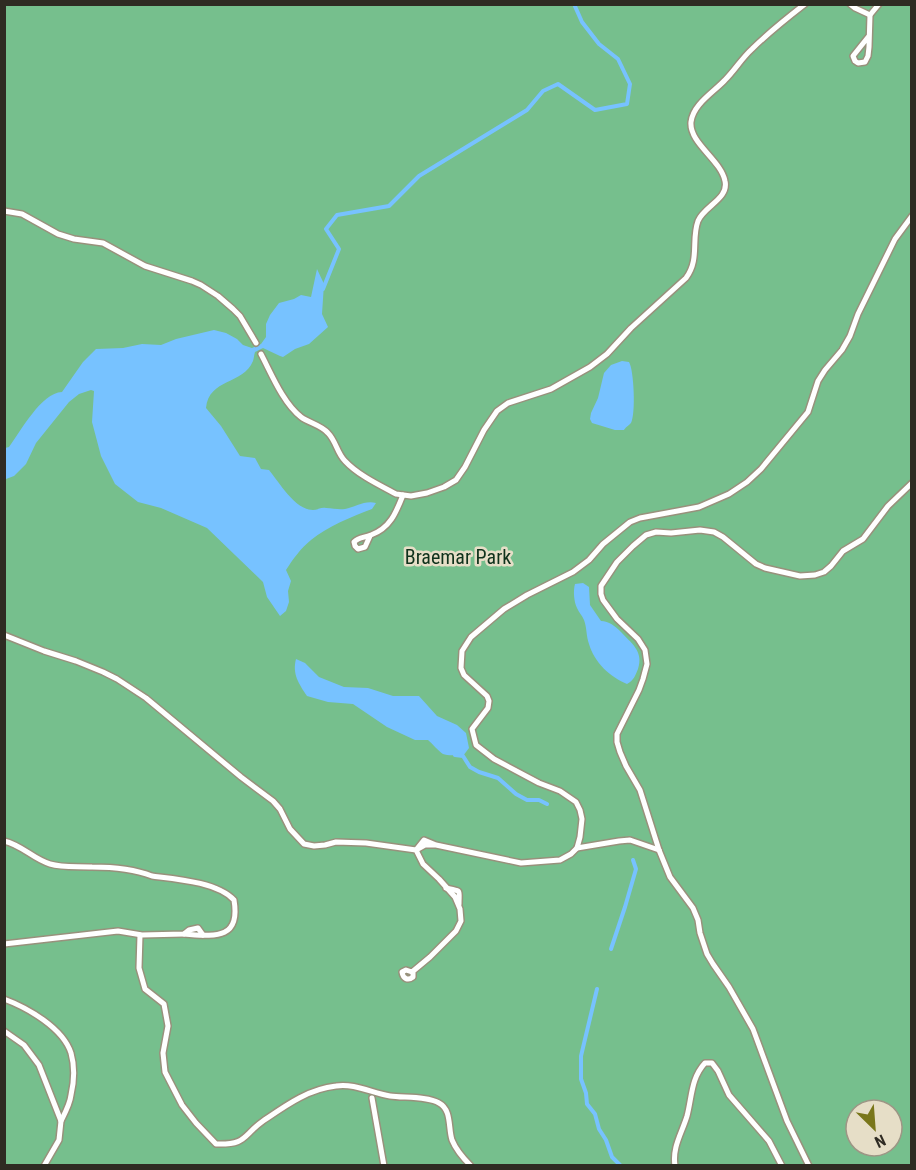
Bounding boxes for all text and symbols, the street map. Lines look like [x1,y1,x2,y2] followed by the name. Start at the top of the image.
[405,545,511,569] park label: Braemar Park
[844,1098,904,1158] north arrow
[872,1130,889,1152] text: N

